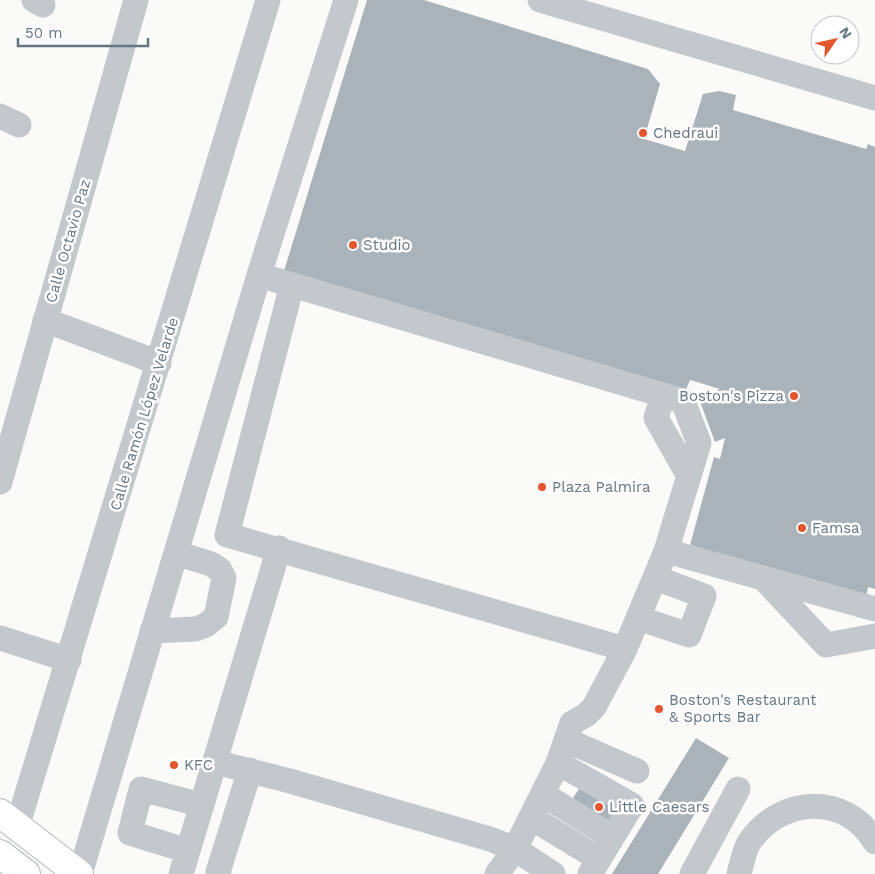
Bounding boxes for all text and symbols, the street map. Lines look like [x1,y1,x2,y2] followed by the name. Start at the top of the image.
[18,15,148,47] scale bar
[810,15,860,65] north arrow
[25,24,62,42] text: 50 m
[836,24,855,42] text: N
[653,124,718,142] place label: Chedraui
[637,127,649,139] marker: Chedraui
[42,177,94,305] street label: Calle Octavio Paz
[363,236,411,254] place label: Studio
[347,239,359,251] marker: Studio
[106,315,182,513] street label: Calle Ramón López Velarde
[679,387,784,405] place label: Boston's Pizza
[788,390,800,402] marker: Boston's Pizza
[552,478,651,496] place label: Plaza Palmira
[536,481,548,493] marker: Plaza Palmira
[812,519,860,537] place label: Famsa
[796,522,808,534] marker: Famsa
[669,691,817,726] place label: Boston's Restaurant & Sports Bar
[653,703,665,715] marker: Boston's Restaurant & Sports Bar
[184,756,213,774] place label: KFC
[168,759,180,771] marker: KFC
[609,798,710,816] place label: Little Caesars
[593,801,605,813] marker: Little Caesars

